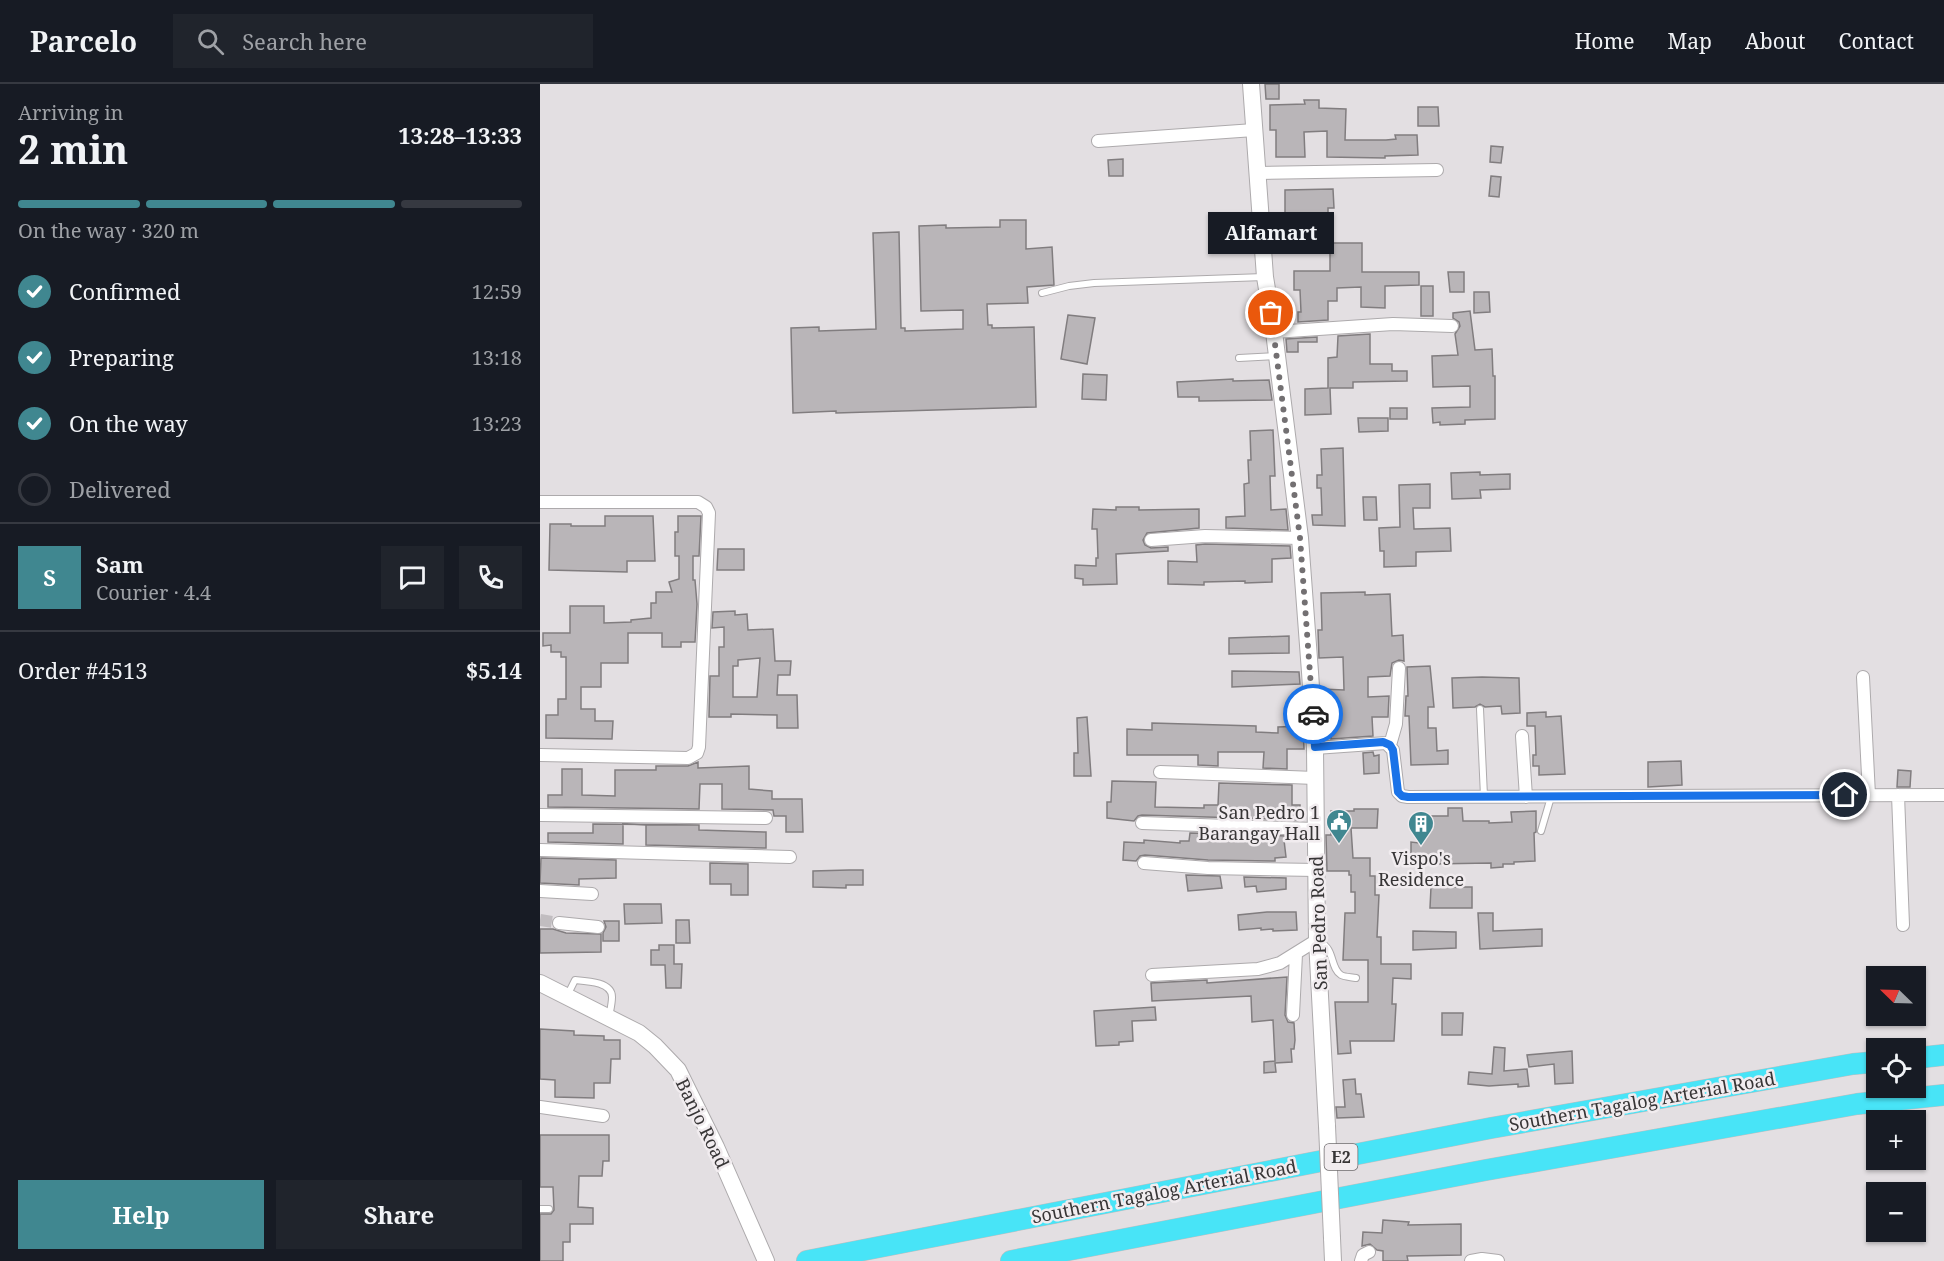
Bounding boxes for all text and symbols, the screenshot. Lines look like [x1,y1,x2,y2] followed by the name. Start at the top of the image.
[173,14,593,68] search box
[30,22,137,60] text: Parcelo
[194,25,227,58] icon: search
[242,26,367,56] text: Search here
[1575,27,1635,55] text: Home
[1668,27,1712,55] text: Map
[1745,27,1806,55] text: About
[1839,27,1914,55] text: Contact
[18,99,123,126] text: Arriving in
[398,120,522,150] text: 13:28–13:33
[18,122,128,175] text: 2 min
[1208,211,1334,253] callout: Alfamart
[18,217,199,244] text: On the way · 320 m
[1225,219,1317,246] text: Alfamart
[18,275,51,308] icon: check
[69,276,180,306] text: Confirmed
[472,278,522,305] text: 12:59
[1245,287,1296,338] pin
[1254,296,1287,329] icon: bag
[18,341,51,374] icon: check
[69,342,174,372] text: Preparing
[472,344,522,371] text: 13:18
[18,407,51,440] icon: check
[69,408,188,438] text: On the way
[472,410,522,437] text: 13:23
[69,474,171,504] text: Delivered
[381,546,444,609] button: chat
[459,546,522,609] button: phone
[96,549,144,579] text: Sam
[43,562,56,592] text: S
[96,579,211,606] text: Courier · 4.4
[18,655,148,685] text: Order #4513
[466,655,522,685] text: $5.14
[1283,684,1343,744] courier
[1297,698,1330,731] icon: car
[1819,769,1870,820] pin
[1828,778,1861,811] icon: home
[1198,800,1320,845] place label: San Pedro 1 Barangay Hall
[1324,807,1354,845] public building icon: San Pedro 1 Barangay Hall
[1406,809,1436,847] building icon: Vispo's Residence
[1378,846,1464,891] place label: Vispo's Residence
[1304,855,1332,991] street label: San Pedro Road
[1866,966,1926,1026] north arrow
[1866,966,1926,1242] map controls
[1866,1038,1926,1098] button: locate
[1507,1066,1777,1136] street label: Southern Tagalog Arterial Road
[671,1074,735,1172] street label: Banjo Road
[1866,1110,1926,1170] button: +
[1324,1144,1358,1170] road number: E2
[1029,1153,1299,1229] street label: Southern Tagalog Arterial Road
[18,1180,264,1249] button: Help
[276,1180,522,1249] button: Share
[1866,1182,1926,1242] button: −

